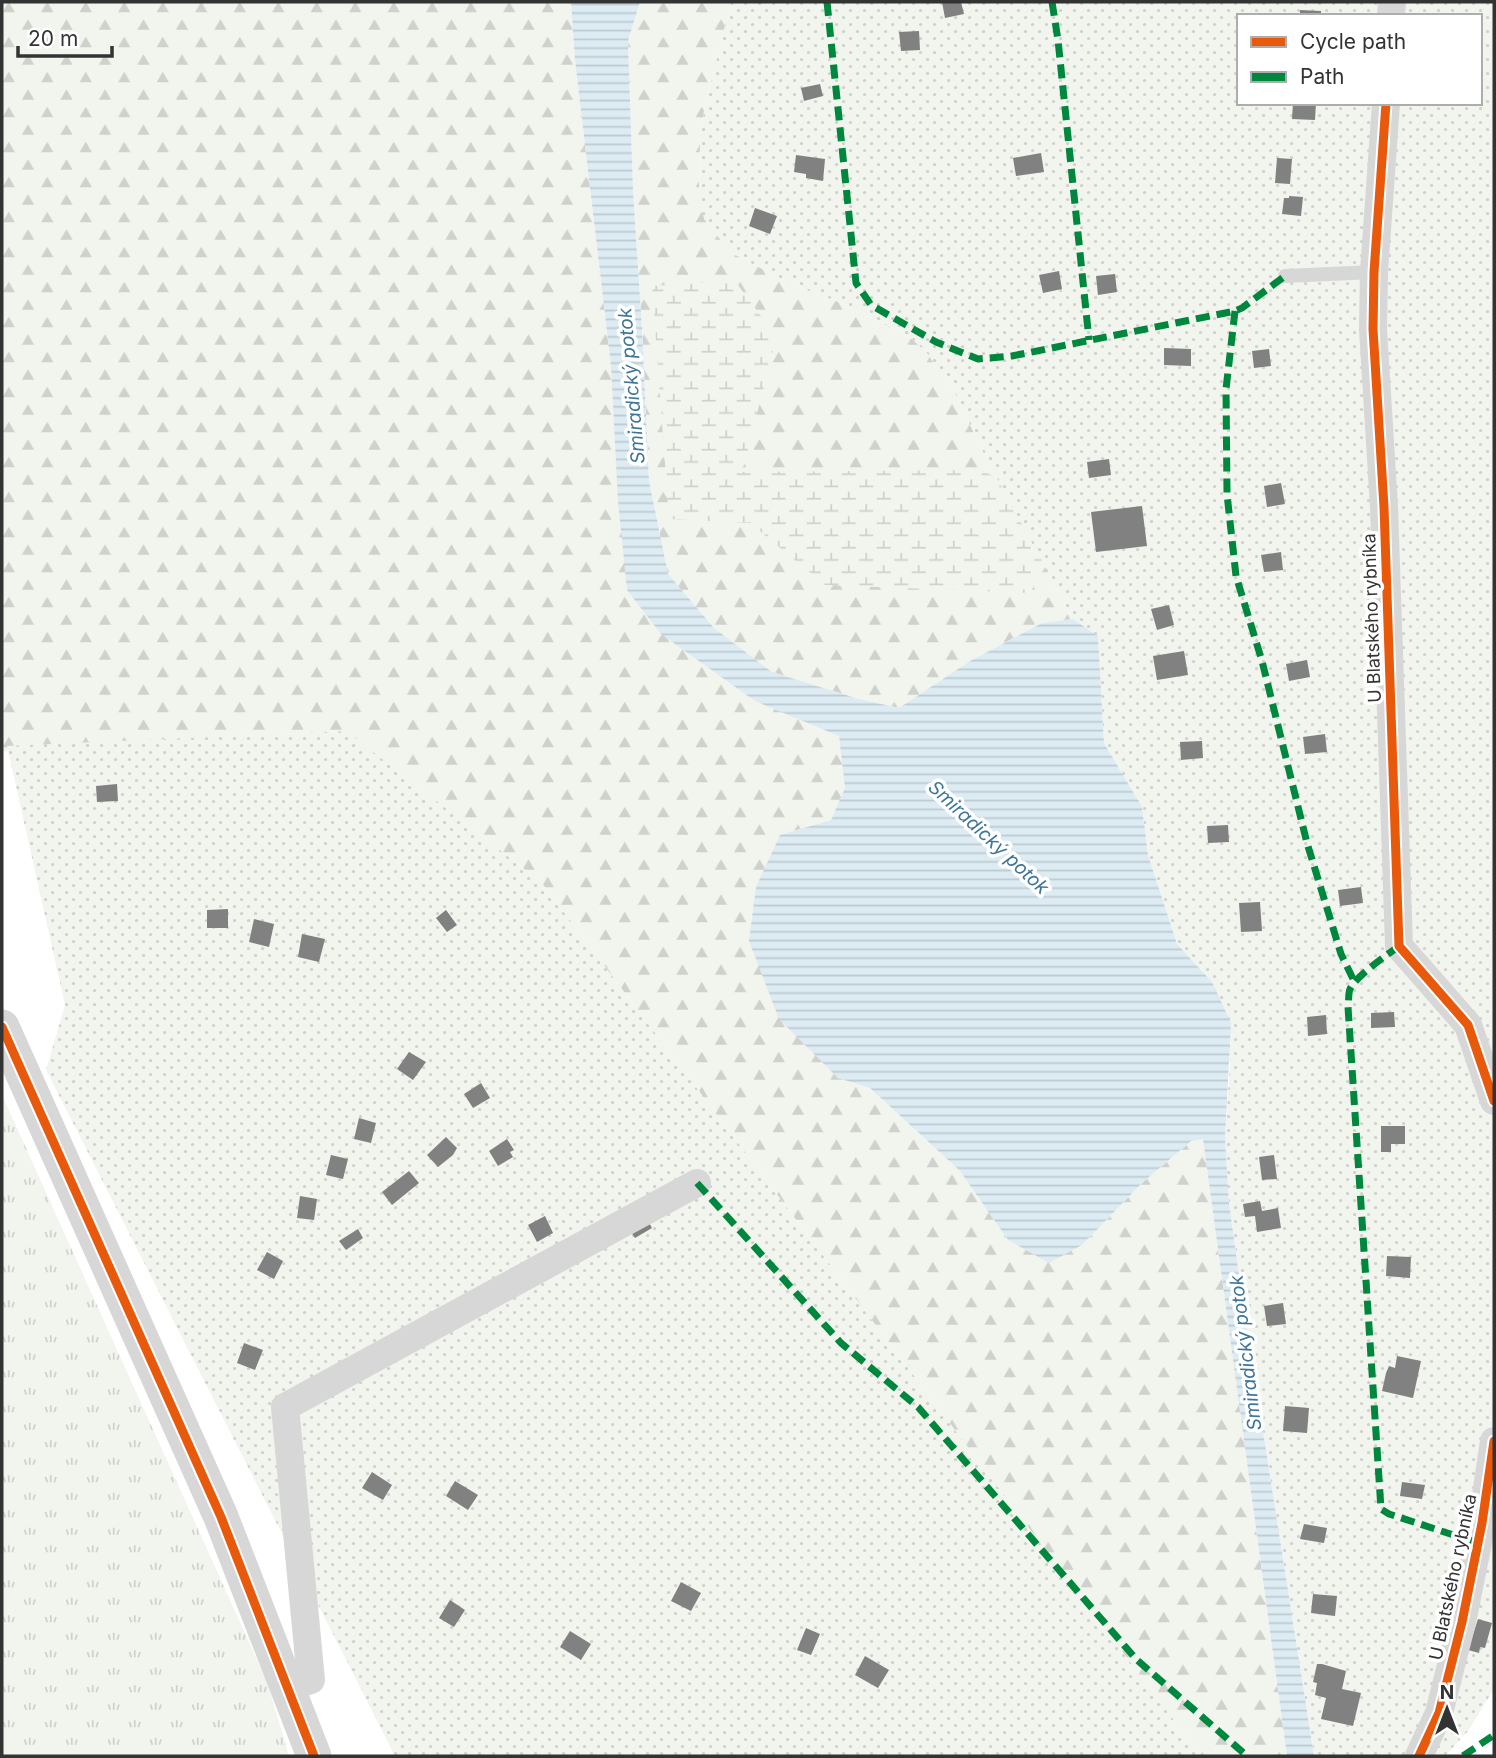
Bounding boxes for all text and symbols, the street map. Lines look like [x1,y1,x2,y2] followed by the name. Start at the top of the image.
[18,14,112,58] scale bar
[1237,14,1482,105] legend
[28,26,78,51] text: 20 m
[1300,29,1406,54] text: Cycle path
[1300,64,1345,89] text: Path
[613,306,650,465] water label: Smiradický potok
[1358,533,1385,703] street label: U Blatského rybníka
[924,776,1054,900] water label: Smiradický potok
[1224,1273,1266,1432] water label: Smiradický potok
[1425,1492,1480,1662] street label: U Blatského rybníka
[1412,1674,1482,1744] north arrow
[1440,1681,1454,1704] text: N

